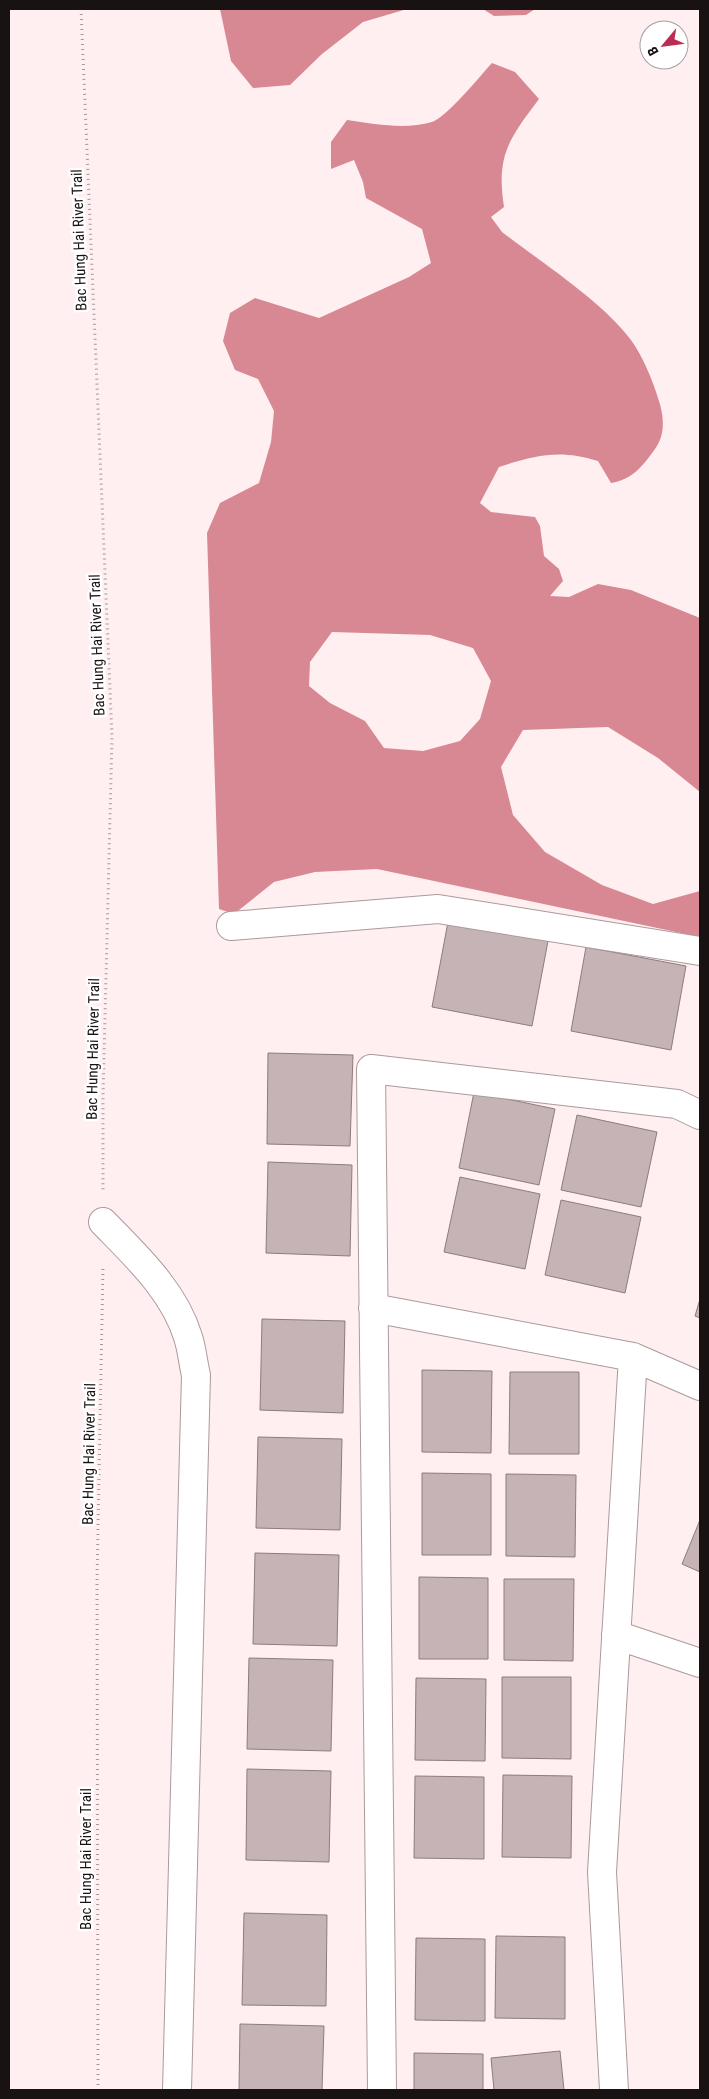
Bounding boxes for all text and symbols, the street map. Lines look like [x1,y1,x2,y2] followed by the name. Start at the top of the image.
[639,20,689,70] north arrow
[644,44,662,59] text: B
[68,169,90,311] street label: Bac Hung Hai River Trail
[86,574,108,716] street label: Bac Hung Hai River Trail
[83,978,103,1120] street label: Bac Hung Hai River Trail
[79,1383,99,1525] street label: Bac Hung Hai River Trail
[77,1788,95,1930] street label: Bac Hung Hai River Trail

